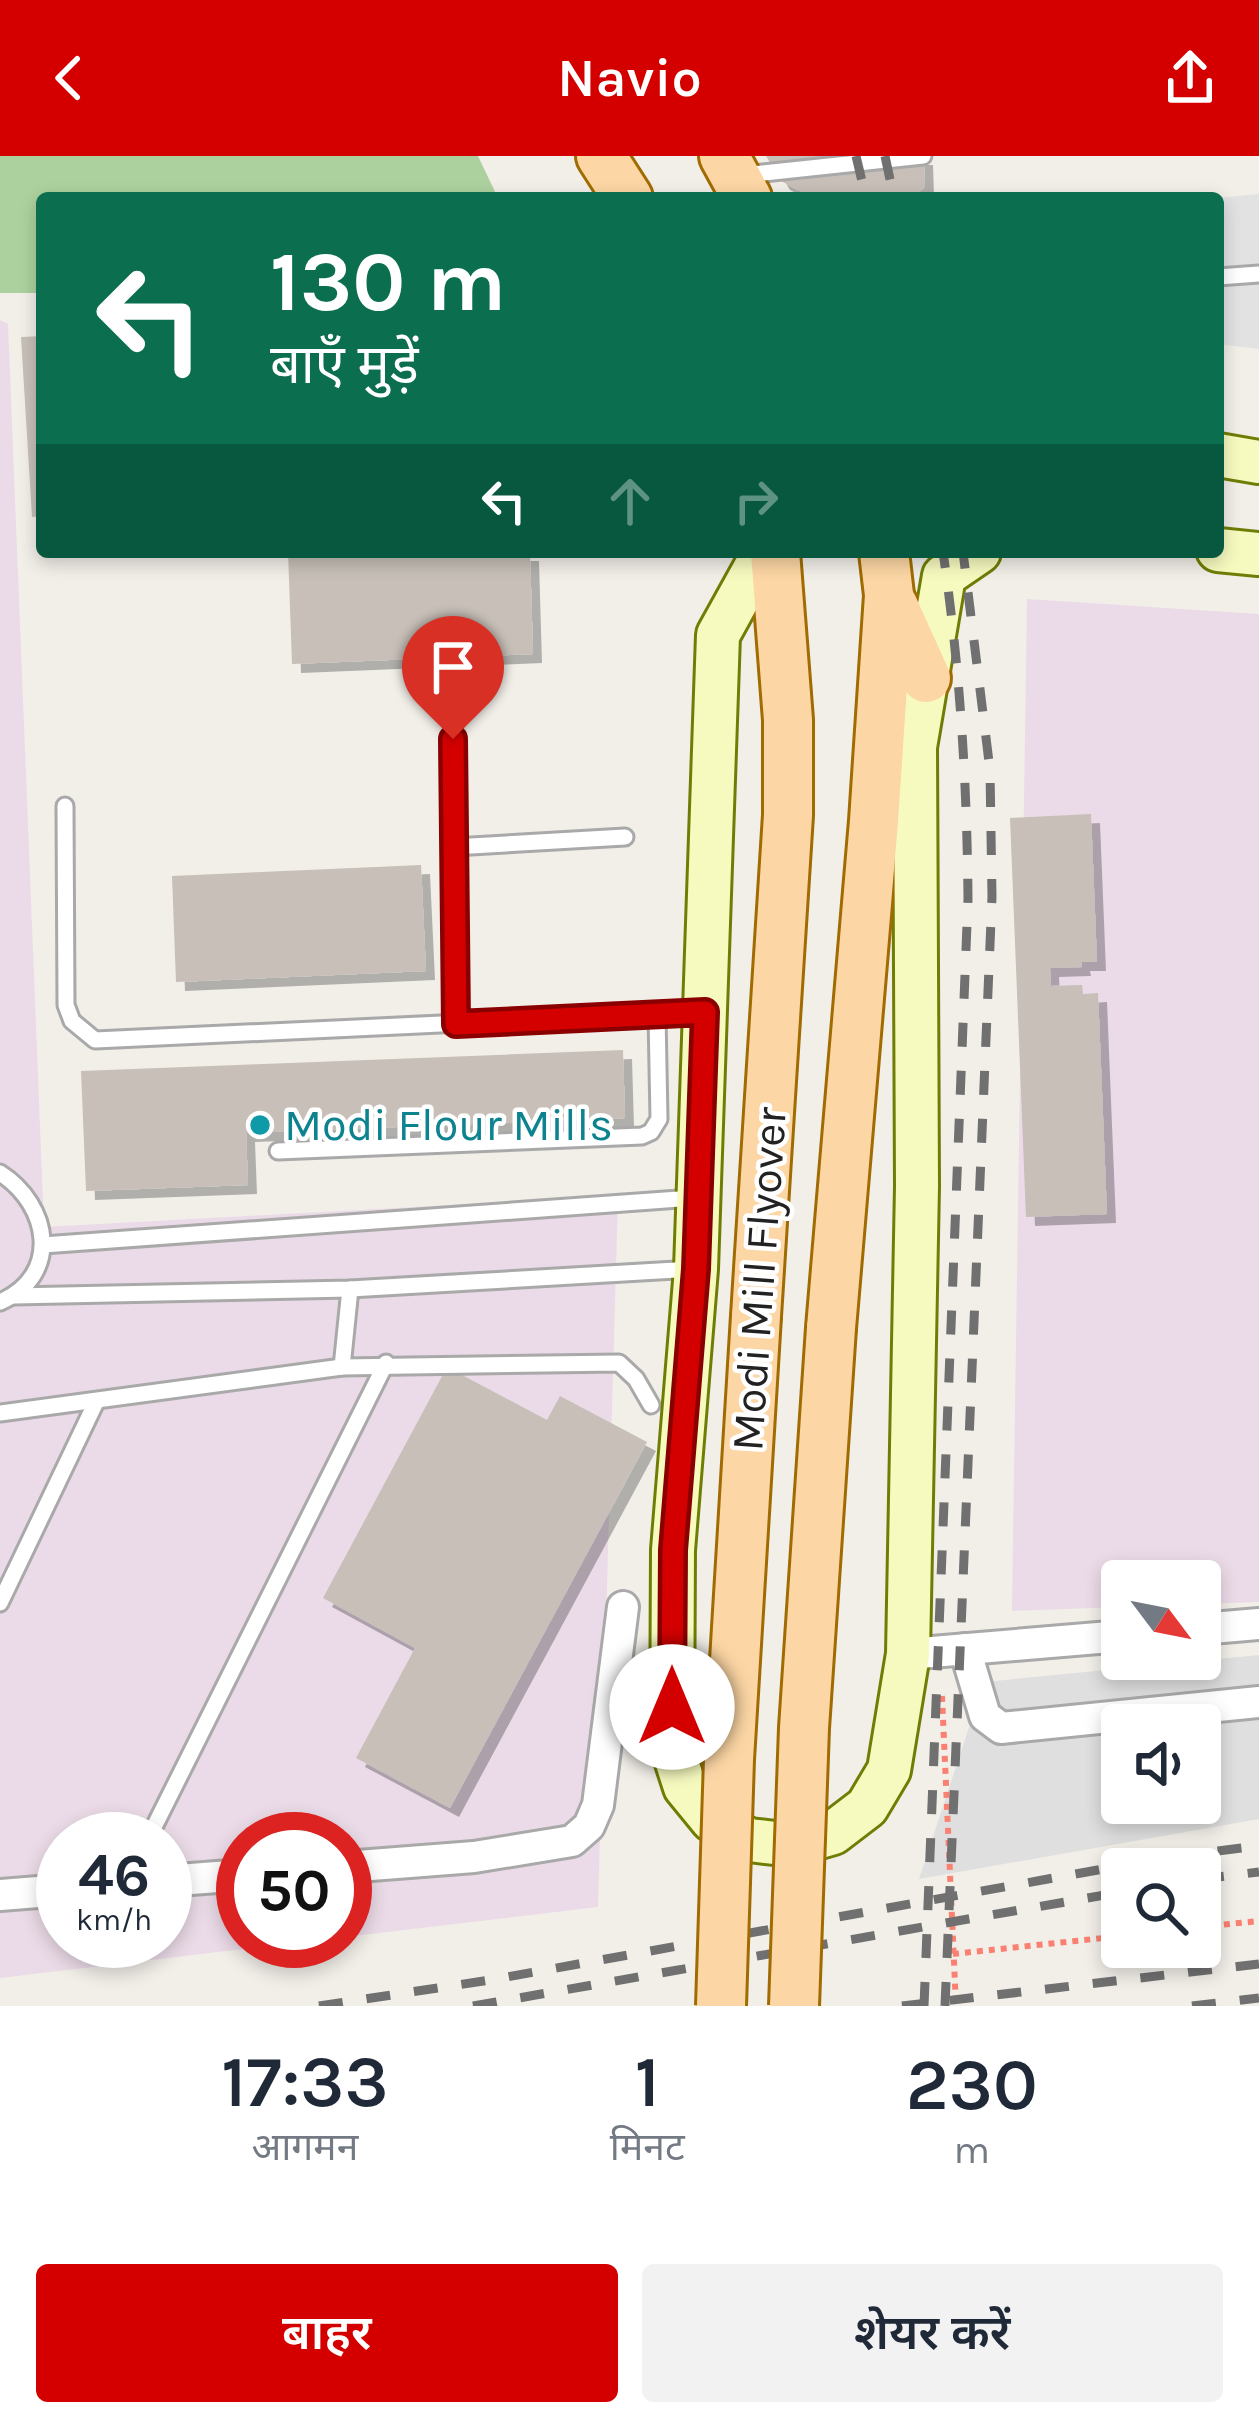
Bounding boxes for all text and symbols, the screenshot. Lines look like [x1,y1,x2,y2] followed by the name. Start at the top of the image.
[36,45,102,111] icon: back
[1157,45,1223,111] icon: share
[557,46,702,110] text: Navio
[270,233,506,331] text: 130 m
[72,240,228,396] icon: left
[270,333,419,397] text: बाएँ मुड़ें
[471,468,537,534] icon: left
[597,468,663,534] icon: ahead
[723,468,789,534] icon: right
[402,616,504,739] pin
[420,634,486,700] icon: arrive
[284,1099,613,1151] place label: Modi Flour Mills
[721,1105,798,1453] street label: Modi Mill Flyover
[247,1112,273,1138] marker: Modi Flour Mills
[1101,1560,1221,1680] north arrow
[1101,1560,1221,1968] map controls
[609,1644,735,1770] position arrow
[1101,1704,1221,1824] button: sound
[216,1812,372,1968] speed limit sign: 50
[78,1840,150,1910] text: 46
[1101,1848,1221,1968] button: search
[76,1902,152,1938] text: km/h
[221,2040,389,2124] text: 17:33
[635,2040,660,2124] text: 1
[906,2043,1038,2127] text: 230
[252,2124,358,2170] text: आगमन
[610,2124,685,2170] text: मिनट
[954,2127,990,2173] text: m
[36,2264,618,2402] button: बाहर
[642,2264,1223,2402] button: शेयर करें

